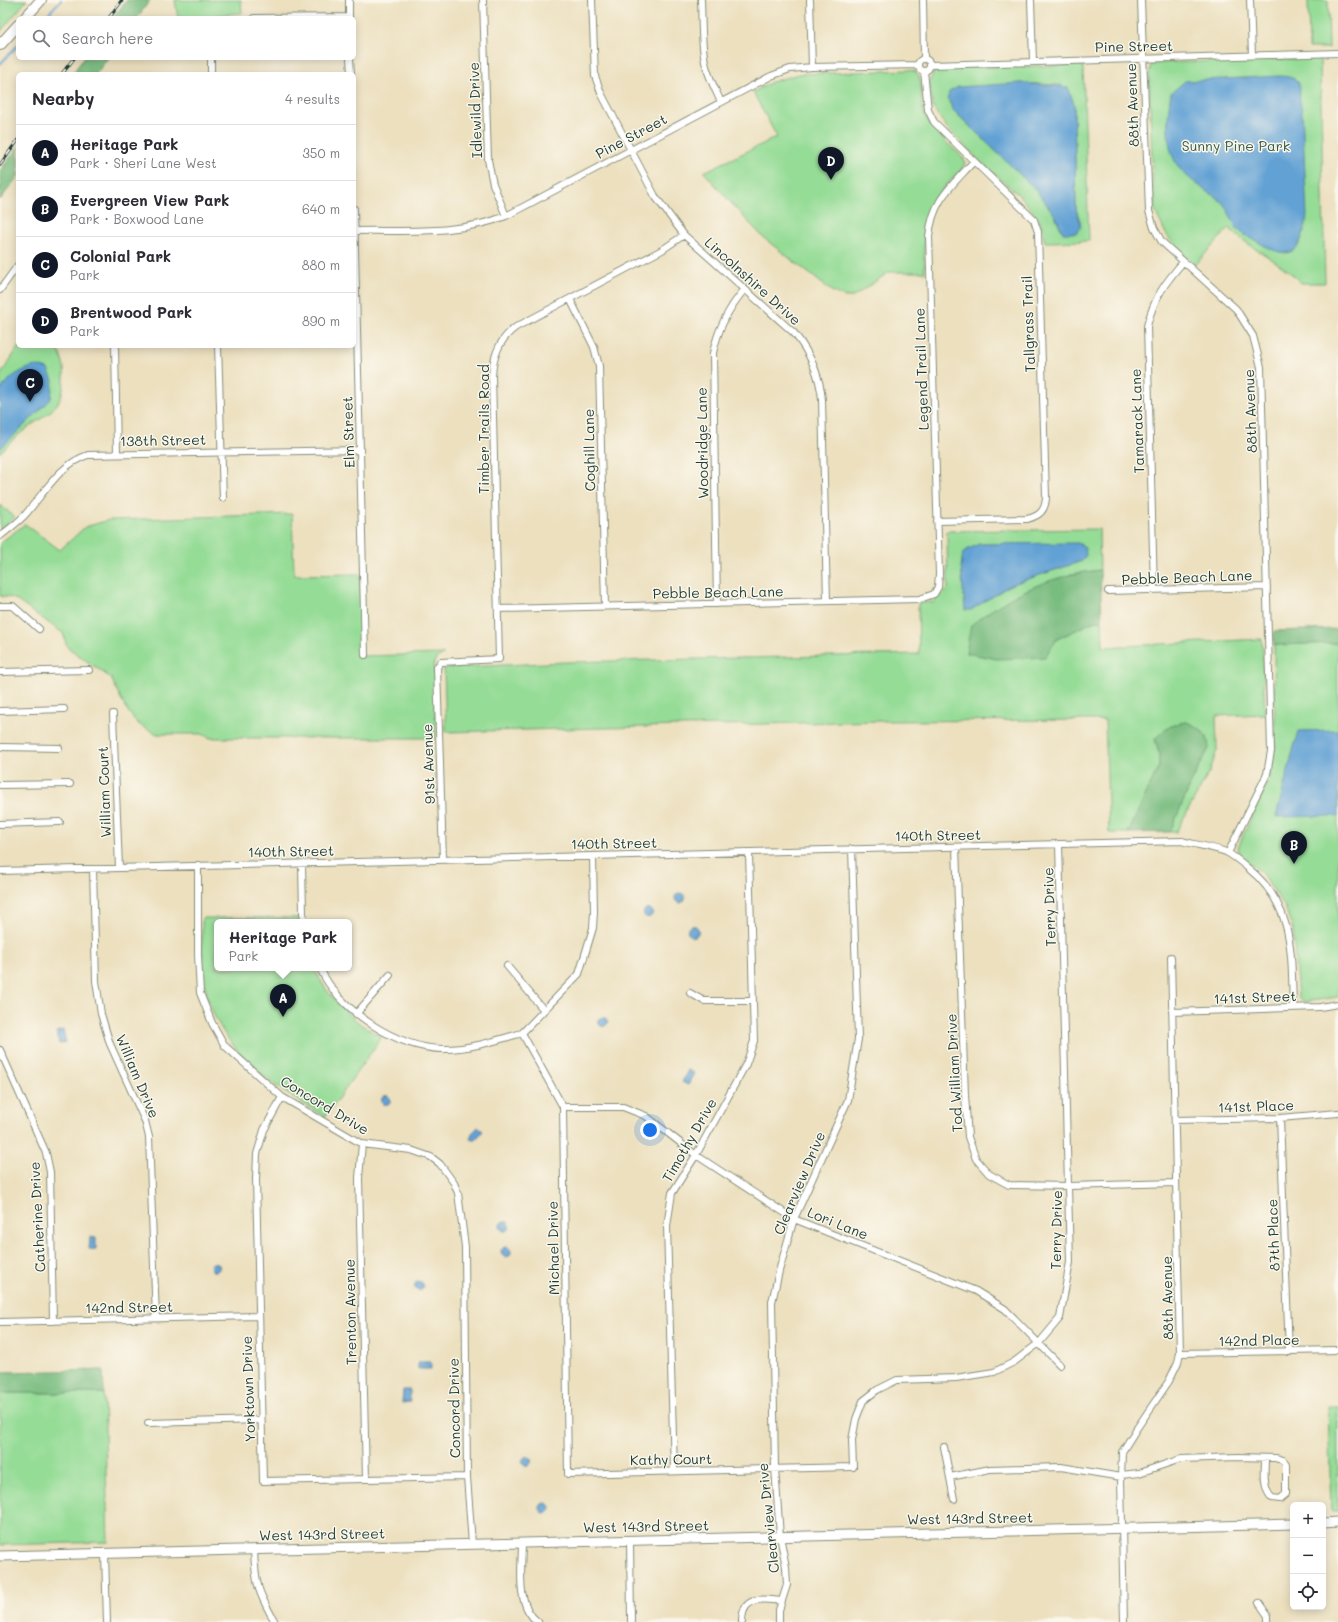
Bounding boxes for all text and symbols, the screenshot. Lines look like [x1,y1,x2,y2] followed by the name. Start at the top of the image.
[16,16,356,60] search box
[30,27,52,49] icon: search
[62,28,153,48] text: Search here
[1095,36,1173,56] street label: Pine Street
[464,62,486,158] street label: Idlewild Drive
[1121,63,1143,147] street label: 88th Avenue
[32,87,94,109] text: Nearby
[285,90,340,107] text: 4 results
[592,109,670,163] street label: Pine Street
[70,134,178,154] text: Heritage Park
[1182,136,1290,155] park label: Sunny Pine Park
[40,144,50,161] text: A
[302,144,340,161] text: 350 m
[818,147,844,180] pin: D
[70,154,217,171] text: Park · Sheri Lane West
[70,190,229,210] text: Evergreen View Park
[41,200,49,217] text: B
[302,200,340,217] text: 640 m
[70,210,204,227] text: Park · Boxwood Lane
[701,233,805,329] street label: Lincolnshire Drive
[70,246,171,266] text: Colonial Park
[40,256,50,273] text: C
[302,256,340,273] text: 880 m
[70,266,99,283] text: Park
[1017,275,1039,373] street label: Tallgrass Trail
[70,302,192,322] text: Brentwood Park
[909,308,933,430] street label: Legend Trail Lane
[40,312,50,329] text: D
[302,312,340,329] text: 890 m
[70,322,99,339] text: Park
[474,364,493,494] street label: Timber Trails Road
[1126,368,1148,474] street label: Tamarack Lane
[17,369,43,402] pin: C
[1239,369,1261,453] street label: 88th Avenue
[692,387,712,499] street label: Woodridge Lane
[337,396,359,468] street label: Elm Street
[579,409,599,491] street label: Coghill Lane
[120,430,206,450] street label: 138th Street
[1121,565,1253,589] street label: Pebble Beach Lane
[652,581,784,603] street label: Pebble Beach Lane
[417,723,439,805] street label: 91st Avenue
[93,746,115,838] street label: William Court
[895,825,981,845] street label: 140th Street
[1281,831,1307,864] pin: B
[571,833,657,853] street label: 140th Street
[248,841,334,861] street label: 140th Street
[1038,867,1060,947] street label: Terry Drive
[214,919,352,971] popup
[229,927,337,947] text: Heritage Park
[229,947,258,964] text: Park
[270,984,296,1017] pin: A
[1213,986,1297,1008] street label: 141st Street
[941,1013,967,1133] street label: Tod William Drive
[112,1031,164,1121] street label: William Drive
[277,1071,373,1139] street label: Concord Drive
[657,1094,721,1186] street label: Timothy Drive
[1218,1095,1294,1117] street label: 141st Place
[640,1120,660,1140] your location
[769,1128,829,1238] street label: Clearview Drive
[25,1161,49,1273] street label: Catherine Drive
[1046,1190,1066,1270] street label: Terry Drive
[1262,1198,1284,1272] street label: 87th Place
[543,1201,563,1295] street label: Michael Drive
[805,1202,871,1244] street label: Lori Lane
[1157,1256,1177,1340] street label: 88th Avenue
[340,1259,360,1365] street label: Trenton Avenue
[85,1297,173,1317] street label: 142nd Street
[1218,1330,1300,1350] street label: 142nd Place
[237,1335,259,1443] street label: Yorktown Drive
[444,1358,464,1458] street label: Concord Drive
[630,1449,712,1469] street label: Kathy Court
[753,1462,783,1574] street label: Clearview Drive
[1290,1502,1326,1610] map controls
[1290,1502,1326,1538] button: +
[907,1507,1033,1529] street label: West 143rd Street
[583,1515,709,1537] street label: West 143rd Street
[259,1523,385,1545] street label: West 143rd Street
[1290,1538,1326,1574] button: −
[1290,1574,1326,1610] button: locate

